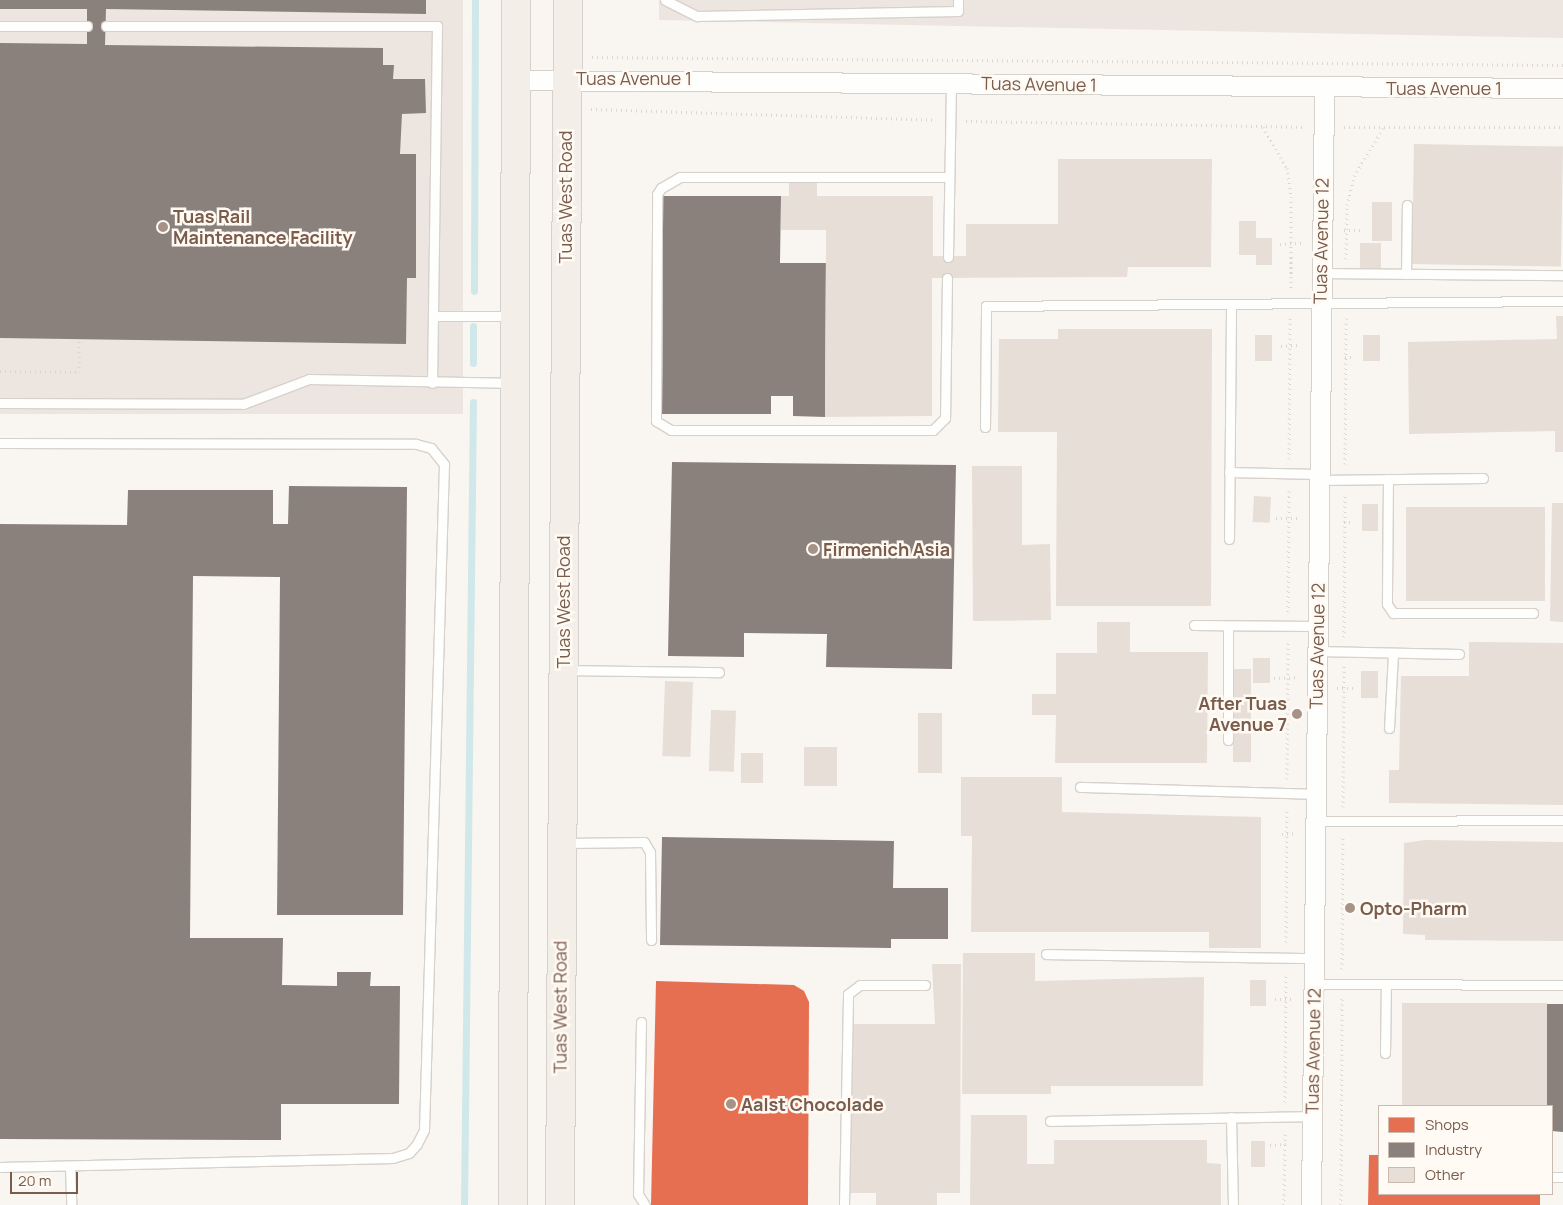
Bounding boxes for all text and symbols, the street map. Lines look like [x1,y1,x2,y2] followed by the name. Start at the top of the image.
[576,67,692,89] street label: Tuas Avenue 1
[981,72,1097,96] street label: Tuas Avenue 1
[1386,77,1502,99] street label: Tuas Avenue 1
[554,131,576,263] street label: Tuas West Road
[1309,178,1333,304] street label: Tuas Avenue 12
[173,206,352,248] place label: Tuas Rail Maintenance Facility
[157,221,169,233] marker: Tuas Rail Maintenance Facility
[552,536,574,668] street label: Tuas West Road
[823,538,950,560] place label: Firmenich Asia
[807,543,819,555] marker: Firmenich Asia
[1305,583,1329,709] street label: Tuas Avenue 12
[1198,693,1287,736] place label: After Tuas Avenue 7
[1291,708,1303,720] marker: After Tuas Avenue 7
[1360,897,1467,919] place label: Opto-Pharm
[1344,902,1356,914] marker: Opto-Pharm
[549,941,571,1073] street label: Tuas West Road
[1301,988,1325,1114] street label: Tuas Avenue 12
[741,1093,884,1115] place label: Aalst Chocolade
[725,1098,737,1110] marker: Aalst Chocolade
[1378,1105,1553,1195] legend
[1425,1114,1469,1135] text: Shops
[1425,1139,1482,1160] text: Industry
[12,1162,80,1194] scale bar
[1425,1164,1465,1185] text: Other
[18,1170,51,1191] text: 20 m

